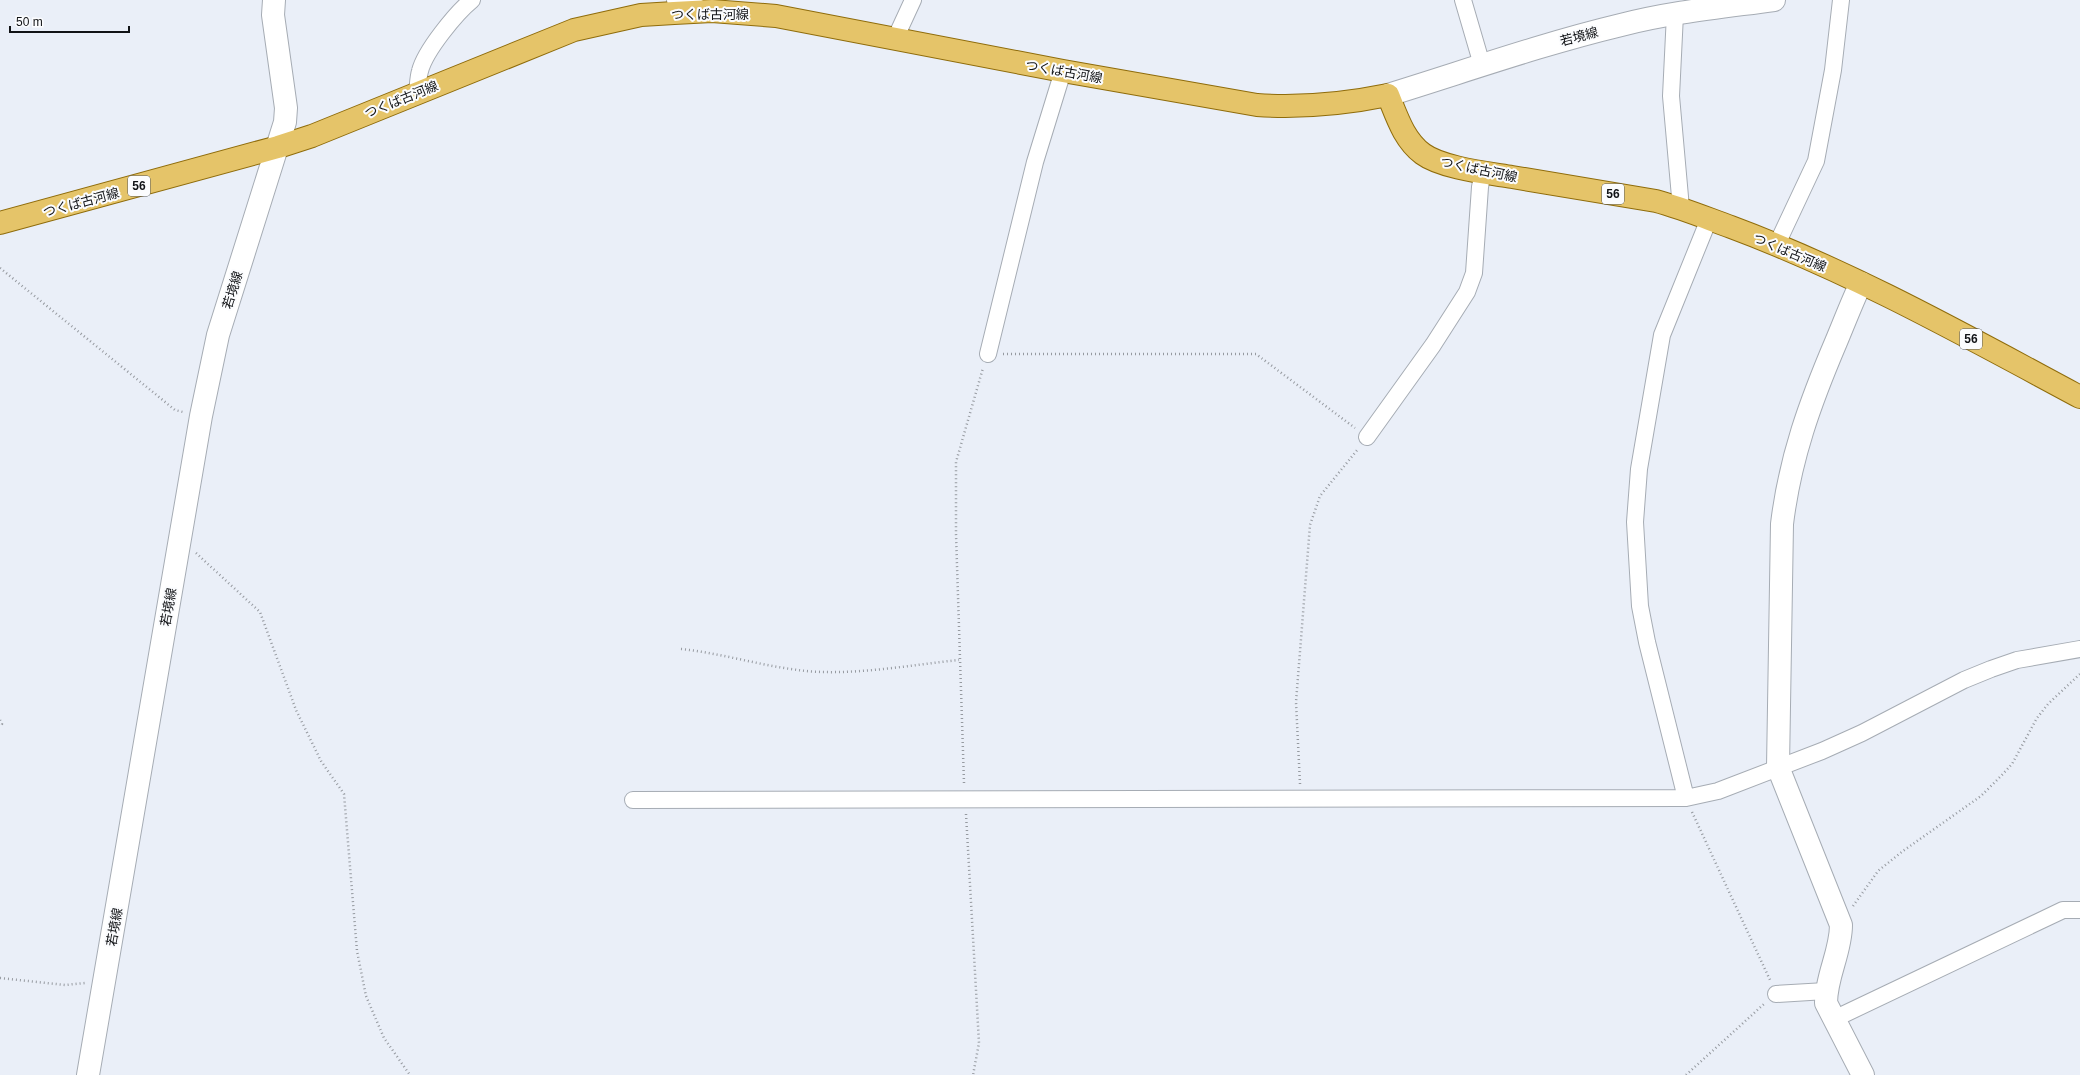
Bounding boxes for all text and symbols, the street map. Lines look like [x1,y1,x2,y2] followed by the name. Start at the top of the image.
[671,7,749,22] street label: つくば古河線
[10,8,129,34] scale bar
[16,15,43,29] text: 50 m
[1558,24,1600,49] street label: 若境線
[1024,57,1104,86] street label: つくば古河線
[362,78,440,121] street label: つくば古河線
[1439,154,1519,185] street label: つくば古河線
[128,176,150,196] road number: 56
[1602,184,1624,204] road number: 56
[42,185,121,220] street label: つくば古河線
[1751,230,1829,275] street label: つくば古河線
[220,269,245,311] street label: 若境線
[1960,329,1982,349] road number: 56
[158,587,179,628] street label: 若境線
[104,907,125,948] street label: 若境線

